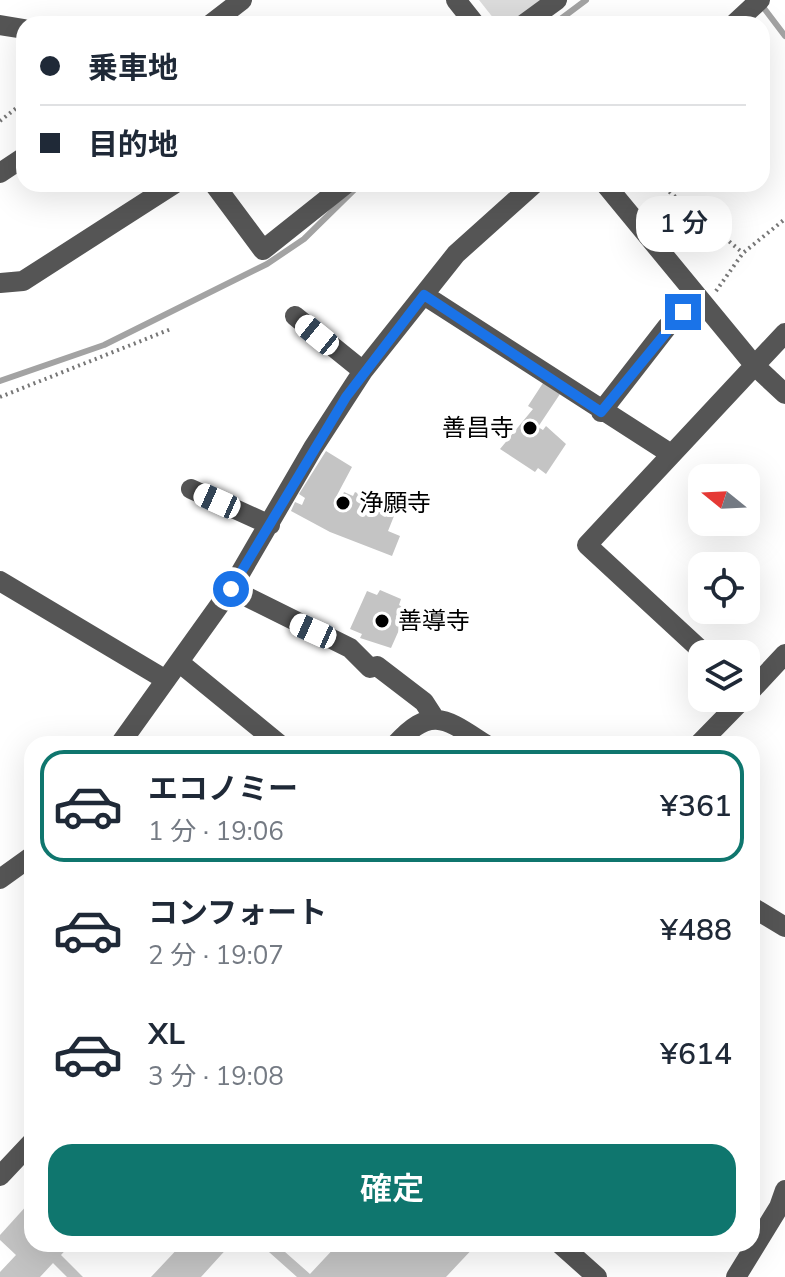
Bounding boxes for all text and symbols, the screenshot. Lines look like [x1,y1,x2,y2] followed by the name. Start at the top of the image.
[88,48,178,89] text: 乗車地
[88,125,178,166] text: 目的地
[635,196,731,252] callout: 1 分
[660,206,708,241] text: 1 分
[665,294,701,330] route end
[291,311,343,359] car
[442,412,514,444] place label: 善昌寺
[521,419,539,437] marker: 善昌寺
[688,464,760,536] north arrow
[688,464,760,712] map controls
[190,480,244,522] car
[359,487,431,519] place label: 浄願寺
[334,494,352,512] marker: 浄願寺
[688,552,760,624] button: locate
[213,571,249,607] route start
[398,605,470,637] place label: 善導寺
[286,610,340,652] car
[373,612,391,630] marker: 善導寺
[688,640,760,712] button: layers
[148,769,298,810] text: エコノミー
[52,770,124,842] icon: car
[660,786,732,827] text: ¥361
[148,814,284,849] text: 1 分 · 19:06
[148,893,327,934] text: コンフォート
[52,894,124,966] icon: car
[660,910,732,951] text: ¥488
[148,938,284,973] text: 2 分 · 19:07
[148,1014,185,1055] text: XL
[52,1018,124,1090] icon: car
[660,1034,732,1075] text: ¥614
[148,1059,284,1094] text: 3 分 · 19:08
[48,1144,736,1236] button: 確定

